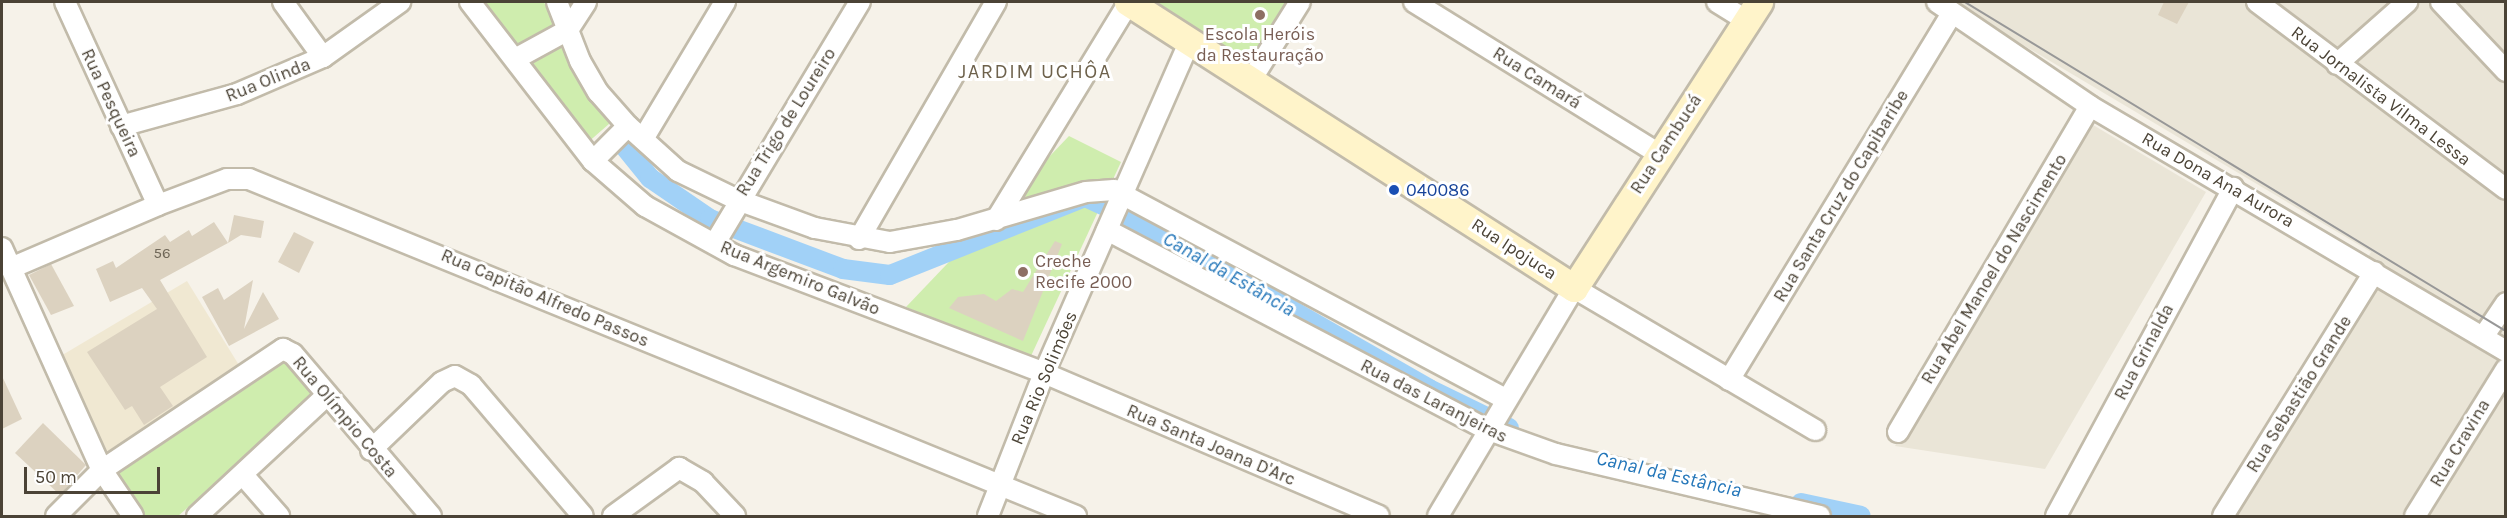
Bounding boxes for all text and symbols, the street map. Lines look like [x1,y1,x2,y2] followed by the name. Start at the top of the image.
[1253,8,1267,22] marker: Escola Heróis da Restauração
[2287,21,2475,171] street label: Rua Jornalista Vilma Lessa
[1196,24,1324,66] place label: Escola Heróis da Restauração
[1489,42,1585,114] street label: Rua Camará
[732,44,840,200] street label: Rua Trigo de Loureiro
[76,45,146,161] street label: Rua Pesqueira
[222,53,314,107] street label: Rua Olinda
[958,59,1112,83] district label: JARDIM UCHÔA
[1769,86,1913,306] street label: Rua Santa Cruz do Capibaribe
[1626,90,1706,198] street label: Rua Cambucá
[2138,128,2298,232] street label: Rua Dona Ana Aurora
[1917,150,2071,388] street label: Rua Abel Manoel do Nascimento
[1406,179,1469,201] place label: 040086
[1387,183,1401,197] marker: 040086
[1467,213,1561,285] street label: Rua Ipojuca
[1159,226,1299,322] water label: Canal da Estância
[717,236,883,320] street label: Rua Argemiro Galvão
[438,244,652,352] street label: Rua Capitão Alfredo Passos
[153,245,171,263] house number: 56
[1035,251,1132,294] place label: Creche Recife 2000
[1016,265,1030,279] marker: Creche Recife 2000
[2110,300,2178,404] street label: Rua Grinalda
[1006,308,1082,448] street label: Rua Rio Solimões
[2242,311,2356,477] street label: Rua Sebastião Grande
[288,352,402,482] street label: Rua Olímpio Costa
[1357,355,1511,447] street label: Rua das Laranjeiras
[2425,395,2495,491] street label: Rua Cravina
[1123,400,1299,490] street label: Rua Santa Joana D'Arc
[1594,446,1744,502] water label: Canal da Estância
[27,455,164,493] scale bar
[35,466,77,488] text: 50 m

